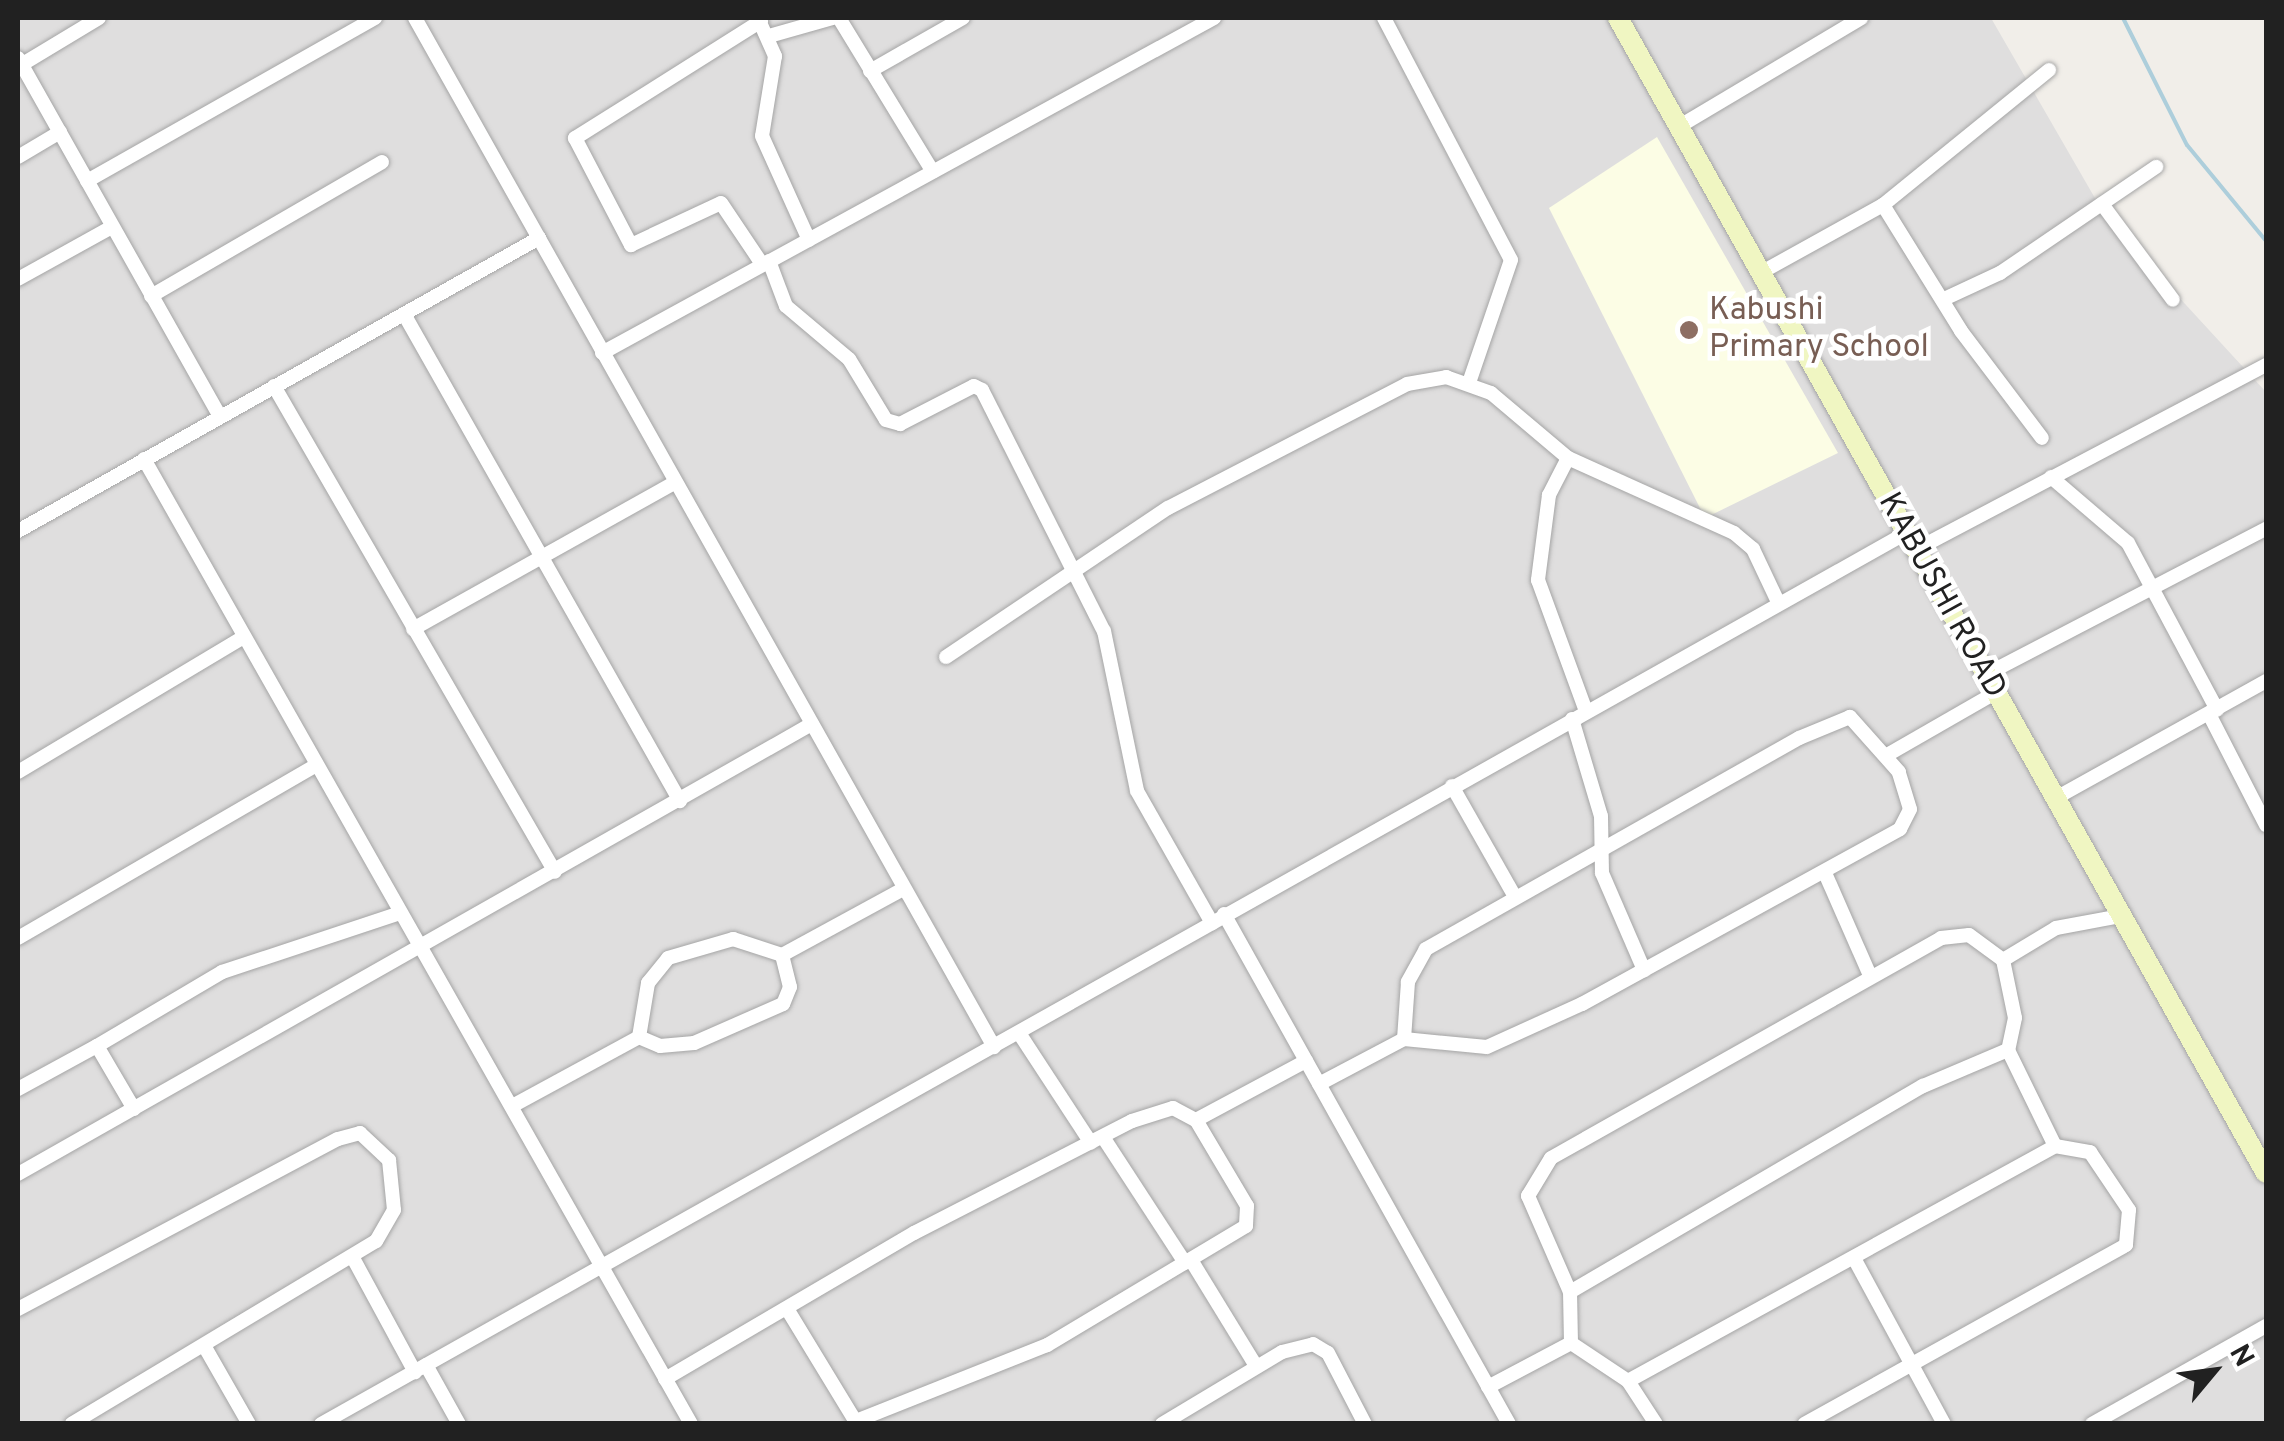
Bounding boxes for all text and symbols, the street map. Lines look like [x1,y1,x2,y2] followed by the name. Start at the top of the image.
[1709,293,1929,368] place label: Kabushi Primary School
[1678,319,1700,341] marker: Kabushi Primary School
[1869,487,2013,705] street label: KABUSHI ROAD
[2164,1321,2264,1421] north arrow
[2220,1339,2261,1374] text: N

